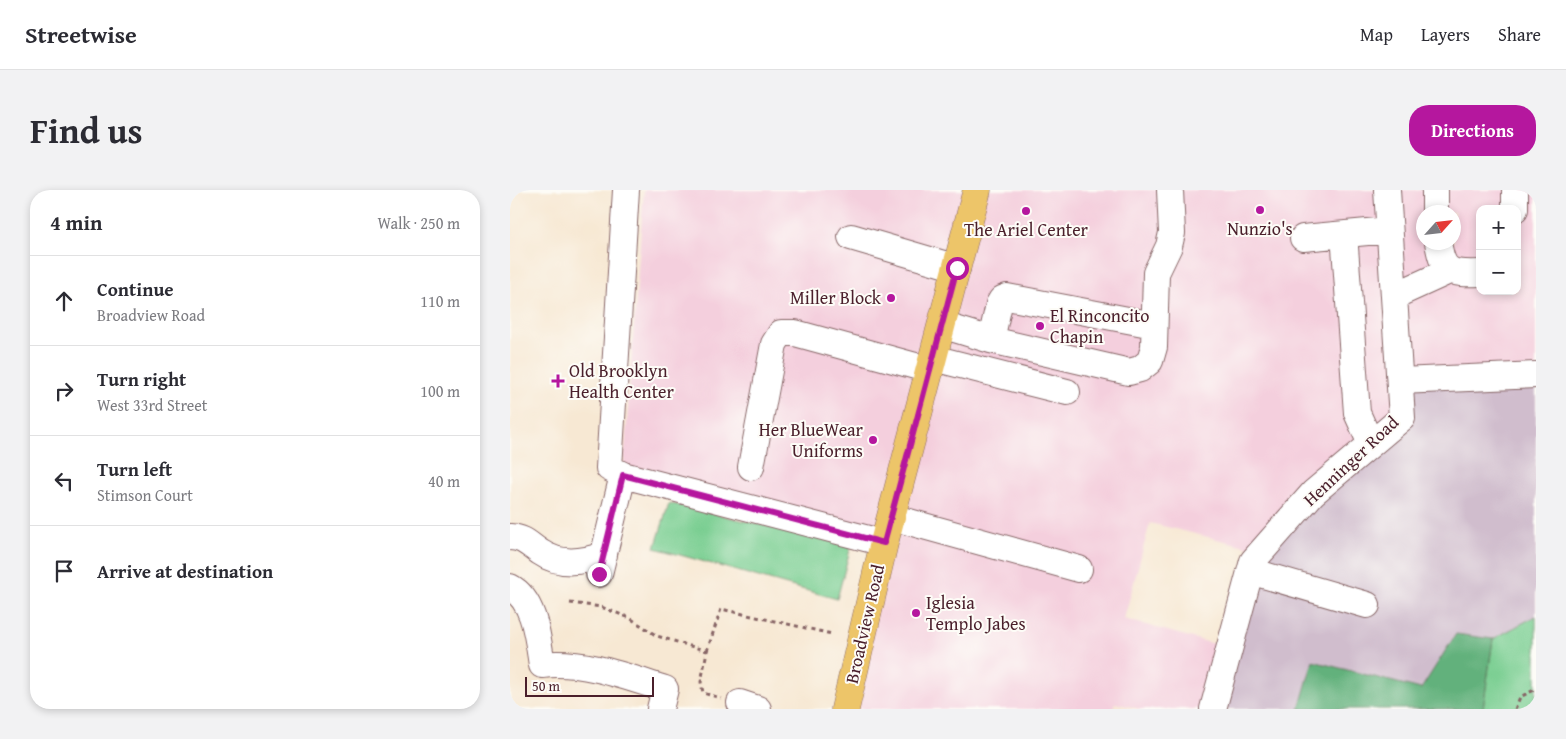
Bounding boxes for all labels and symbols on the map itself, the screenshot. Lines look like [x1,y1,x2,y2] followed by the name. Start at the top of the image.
[1254,204,1266,216] marker: Nunzio's
[1020,205,1032,217] marker: The Ariel Center
[1416,205,1461,250] north arrow
[1227,215,1293,242] place label: Nunzio's
[964,216,1089,243] place label: The Ariel Center
[946,257,969,280] route start
[790,284,882,311] place label: Miller Block
[885,292,897,304] marker: Miller Block
[1050,302,1150,350] place label: El Rinconcito Chapin
[1034,320,1046,332] marker: El Rinconcito Chapin
[569,357,675,405] place label: Old Brooklyn Health Center
[551,374,565,388] marker: Old Brooklyn Health Center
[1297,409,1405,512] street label: Henninger Road
[759,416,864,464] place label: Her BlueWear Uniforms
[867,434,879,446] marker: Her BlueWear Uniforms
[838,561,891,686] street label: Broadview Road
[588,563,611,586] route end
[926,589,1026,637] place label: Iglesia Templo Jabes
[910,607,922,619] marker: Iglesia Templo Jabes
[525,674,654,697] scale bar

